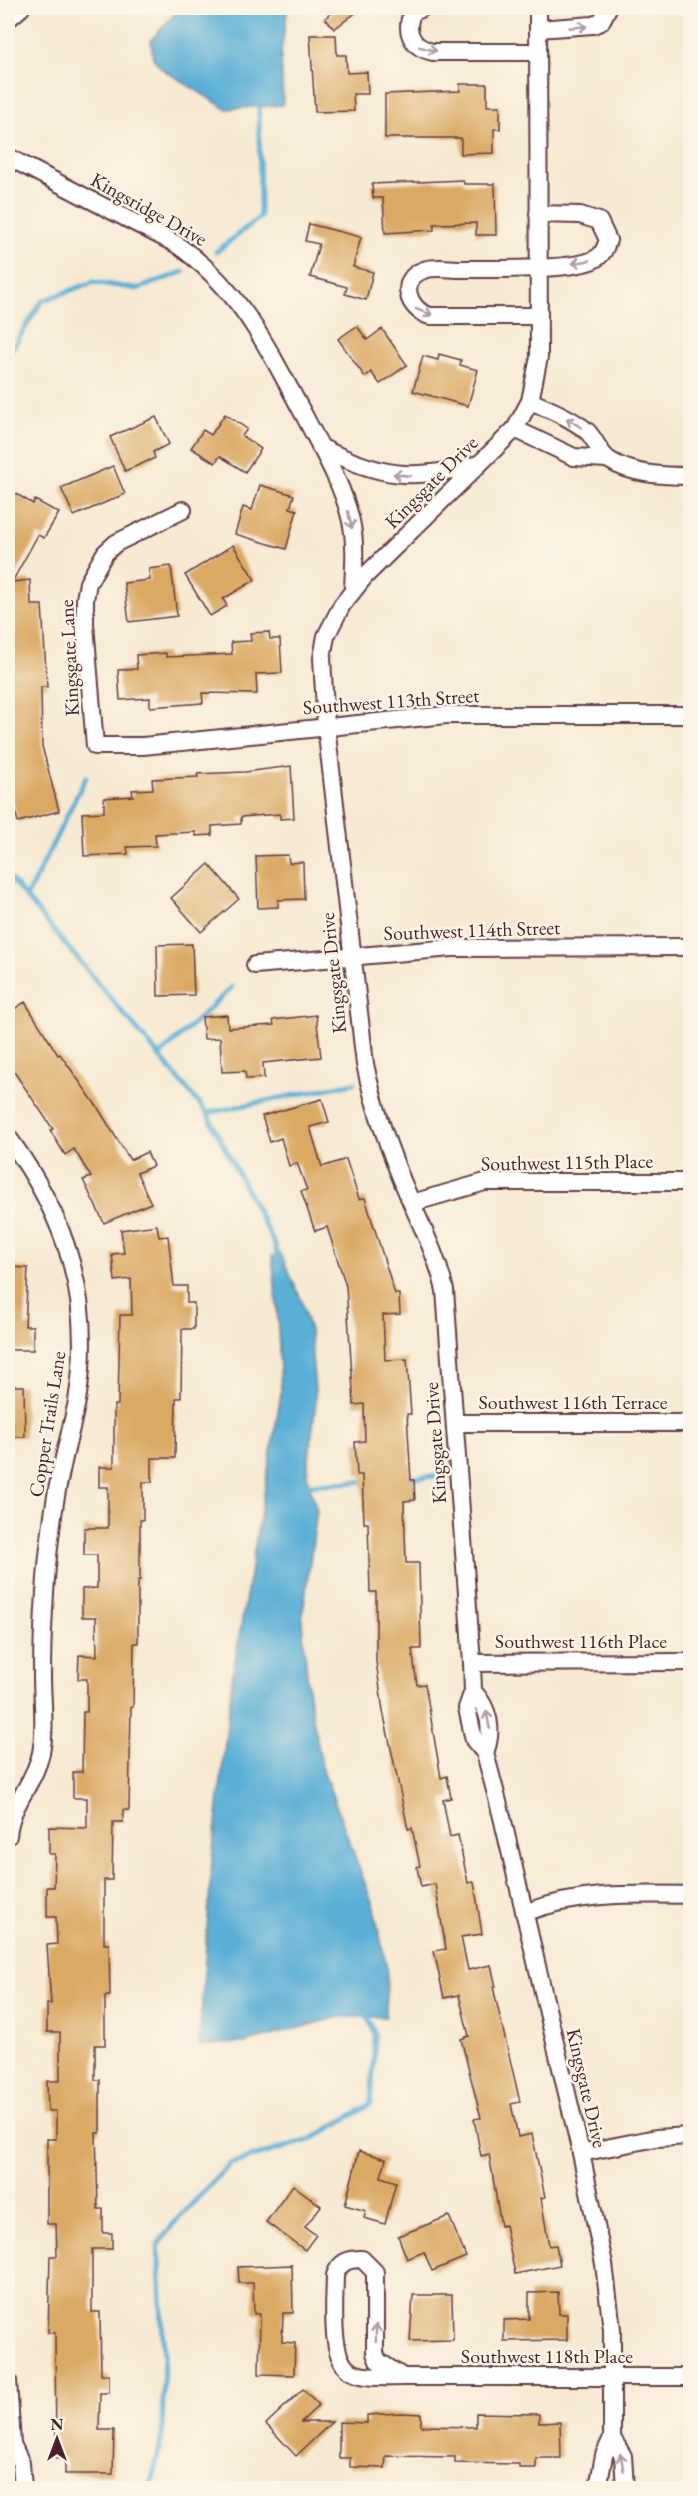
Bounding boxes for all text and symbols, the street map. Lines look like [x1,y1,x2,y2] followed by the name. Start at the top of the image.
[567,21,587,32] one-way arrow
[418,44,437,56] one-way arrow
[86,166,212,252] street label: Kingsridge Drive
[572,257,592,268] one-way arrow
[415,308,433,319] one-way arrow
[566,417,583,429] one-way arrow
[379,430,483,534] street label: Kingsgate Drive
[392,469,412,480] one-way arrow
[345,510,356,529] one-way arrow
[53,599,85,717] street label: Kingsgate Lane
[302,682,481,720] street label: Southwest 113th Street
[314,911,352,1035] street label: Kingsgate Drive
[383,914,562,946] street label: Southwest 114th Street
[481,1147,654,1177] street label: Southwest 115th Place
[23,1349,71,1499] street label: Copper Trails Lane
[418,1381,452,1505] street label: Kingsgate Drive
[479,1389,668,1415] street label: Southwest 116th Terrace
[495,1628,667,1654] street label: Southwest 116th Place
[482,1710,493,1730] one-way arrow
[561,2026,613,2150] street label: Kingsgate Drive
[370,2323,382,2343] one-way arrow
[461,2343,633,2369] street label: Southwest 118th Place
[27,2409,87,2469] north arrow
[51,2414,64,2435] text: N
[616,2453,627,2472] one-way arrow

